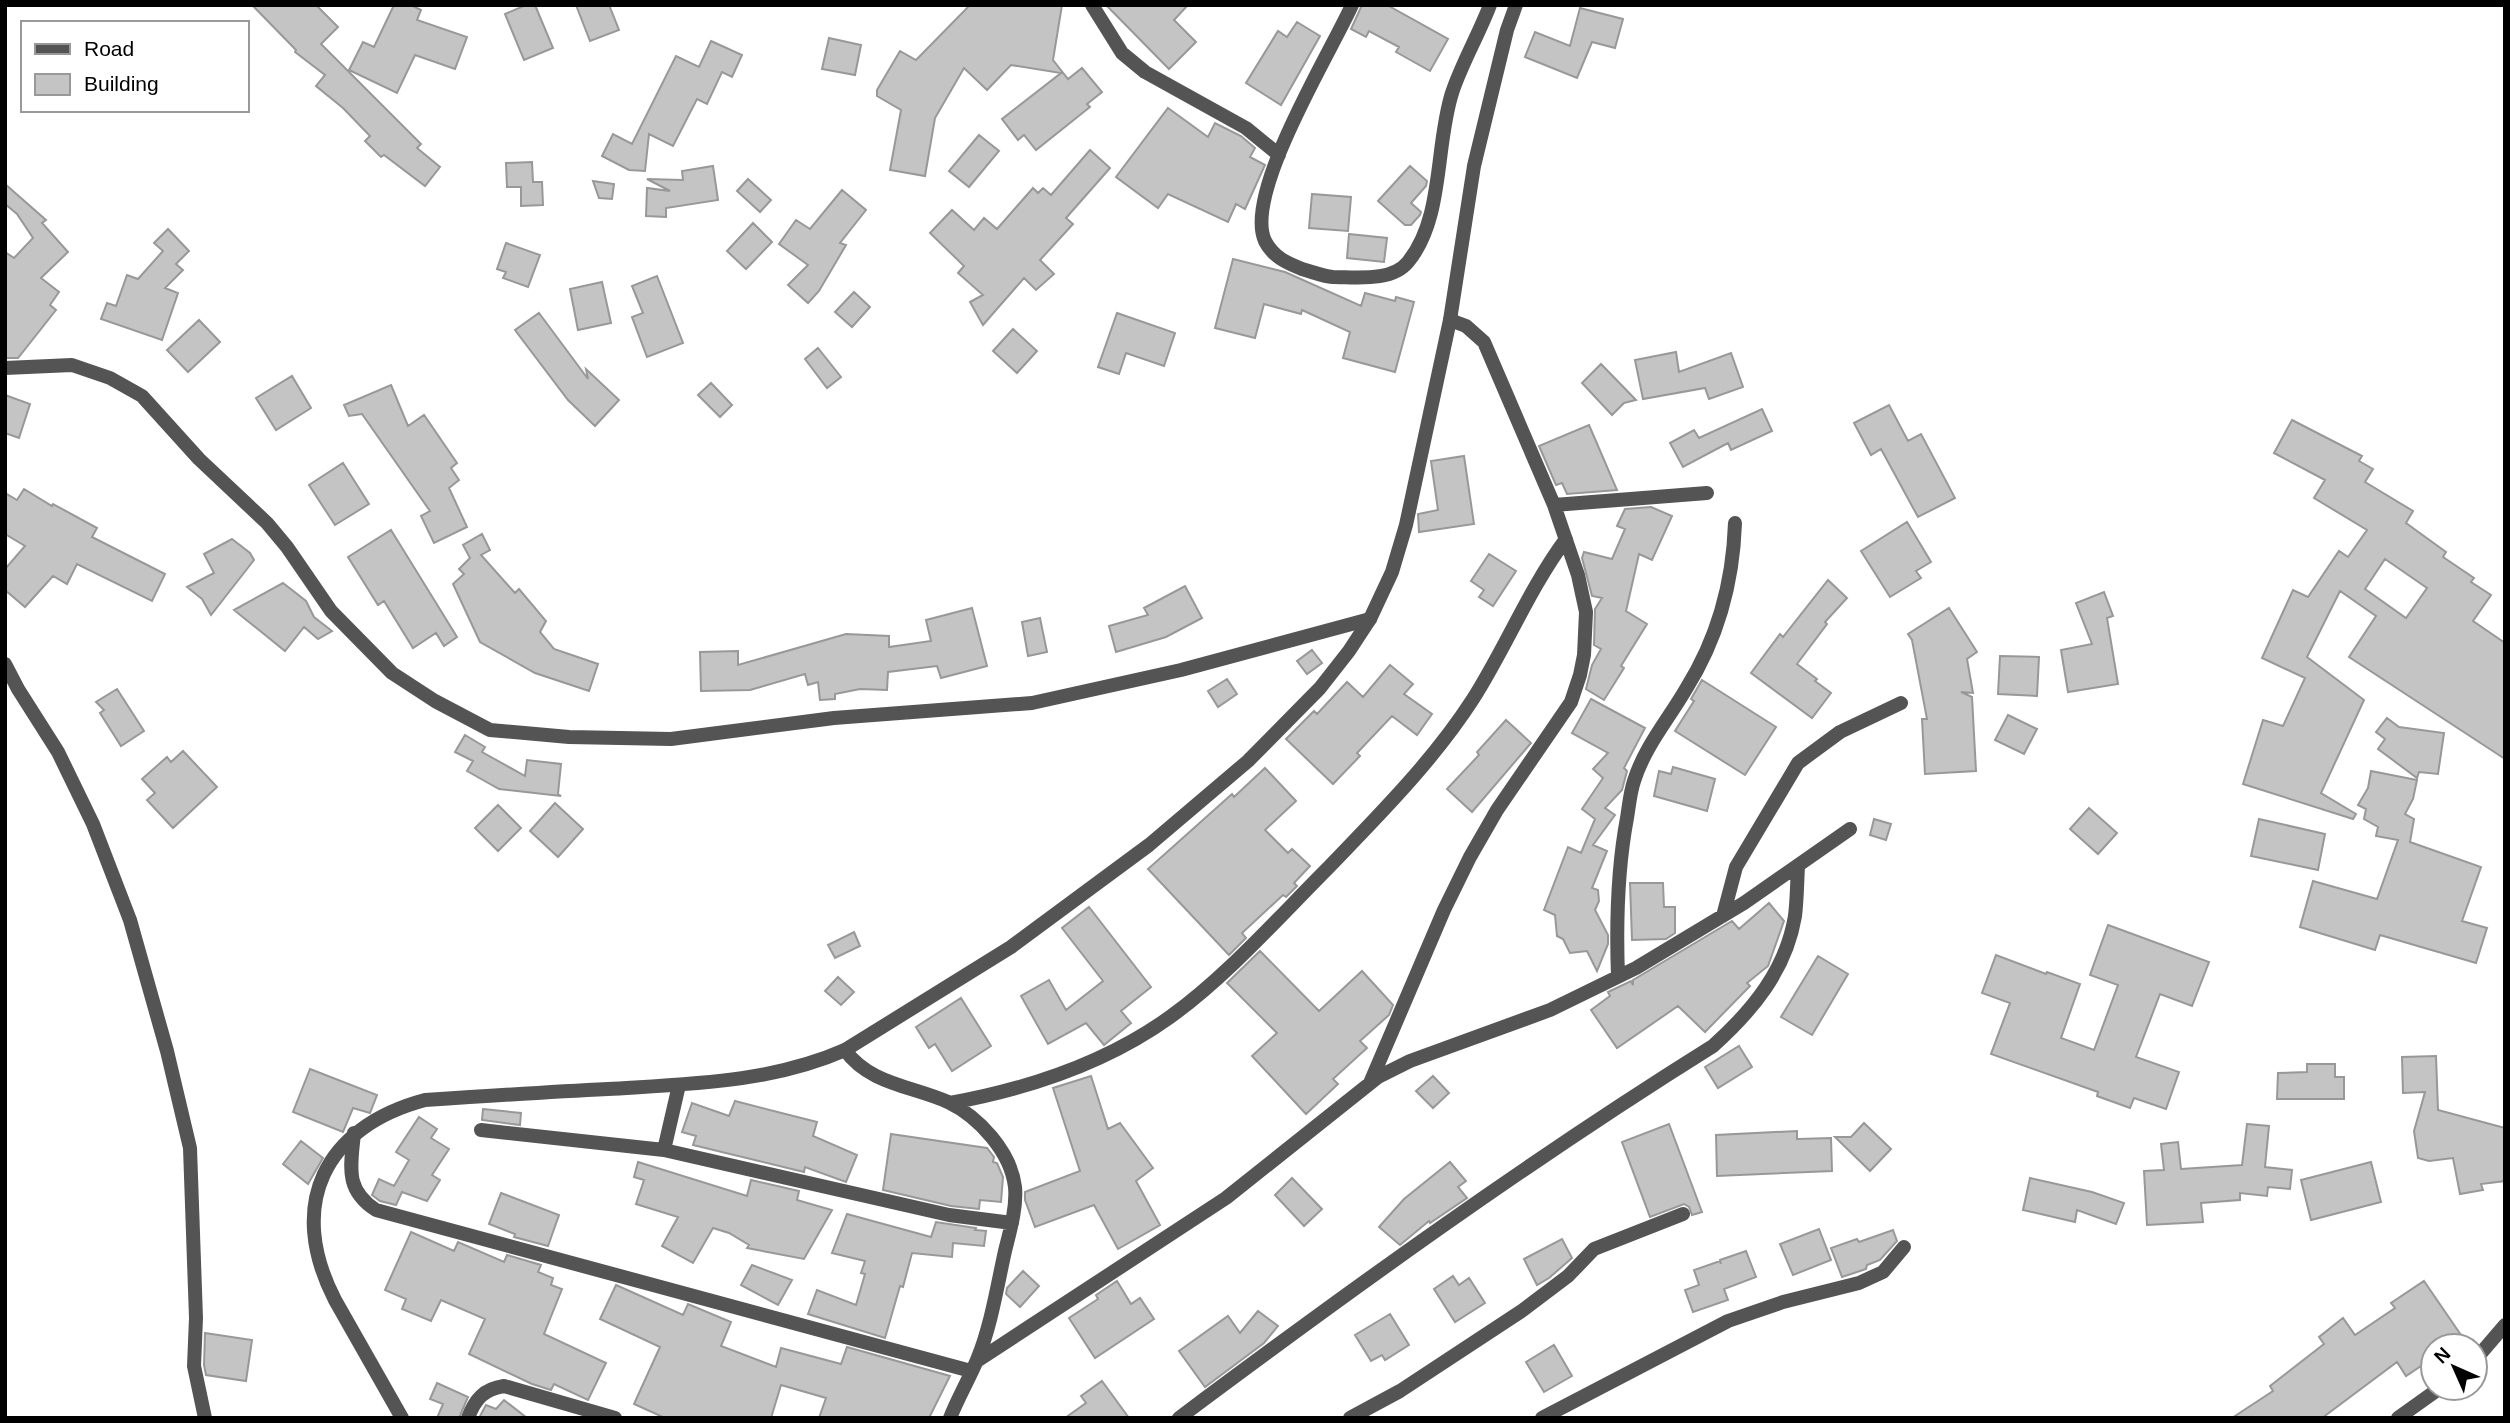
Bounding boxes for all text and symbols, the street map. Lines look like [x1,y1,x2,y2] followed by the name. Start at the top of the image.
[21,21,248,112] legend
[84,37,134,60] text: Road
[84,72,159,95] text: Building
[2419,1332,2489,1402] north arrow
[2430,1343,2455,1368] text: N

